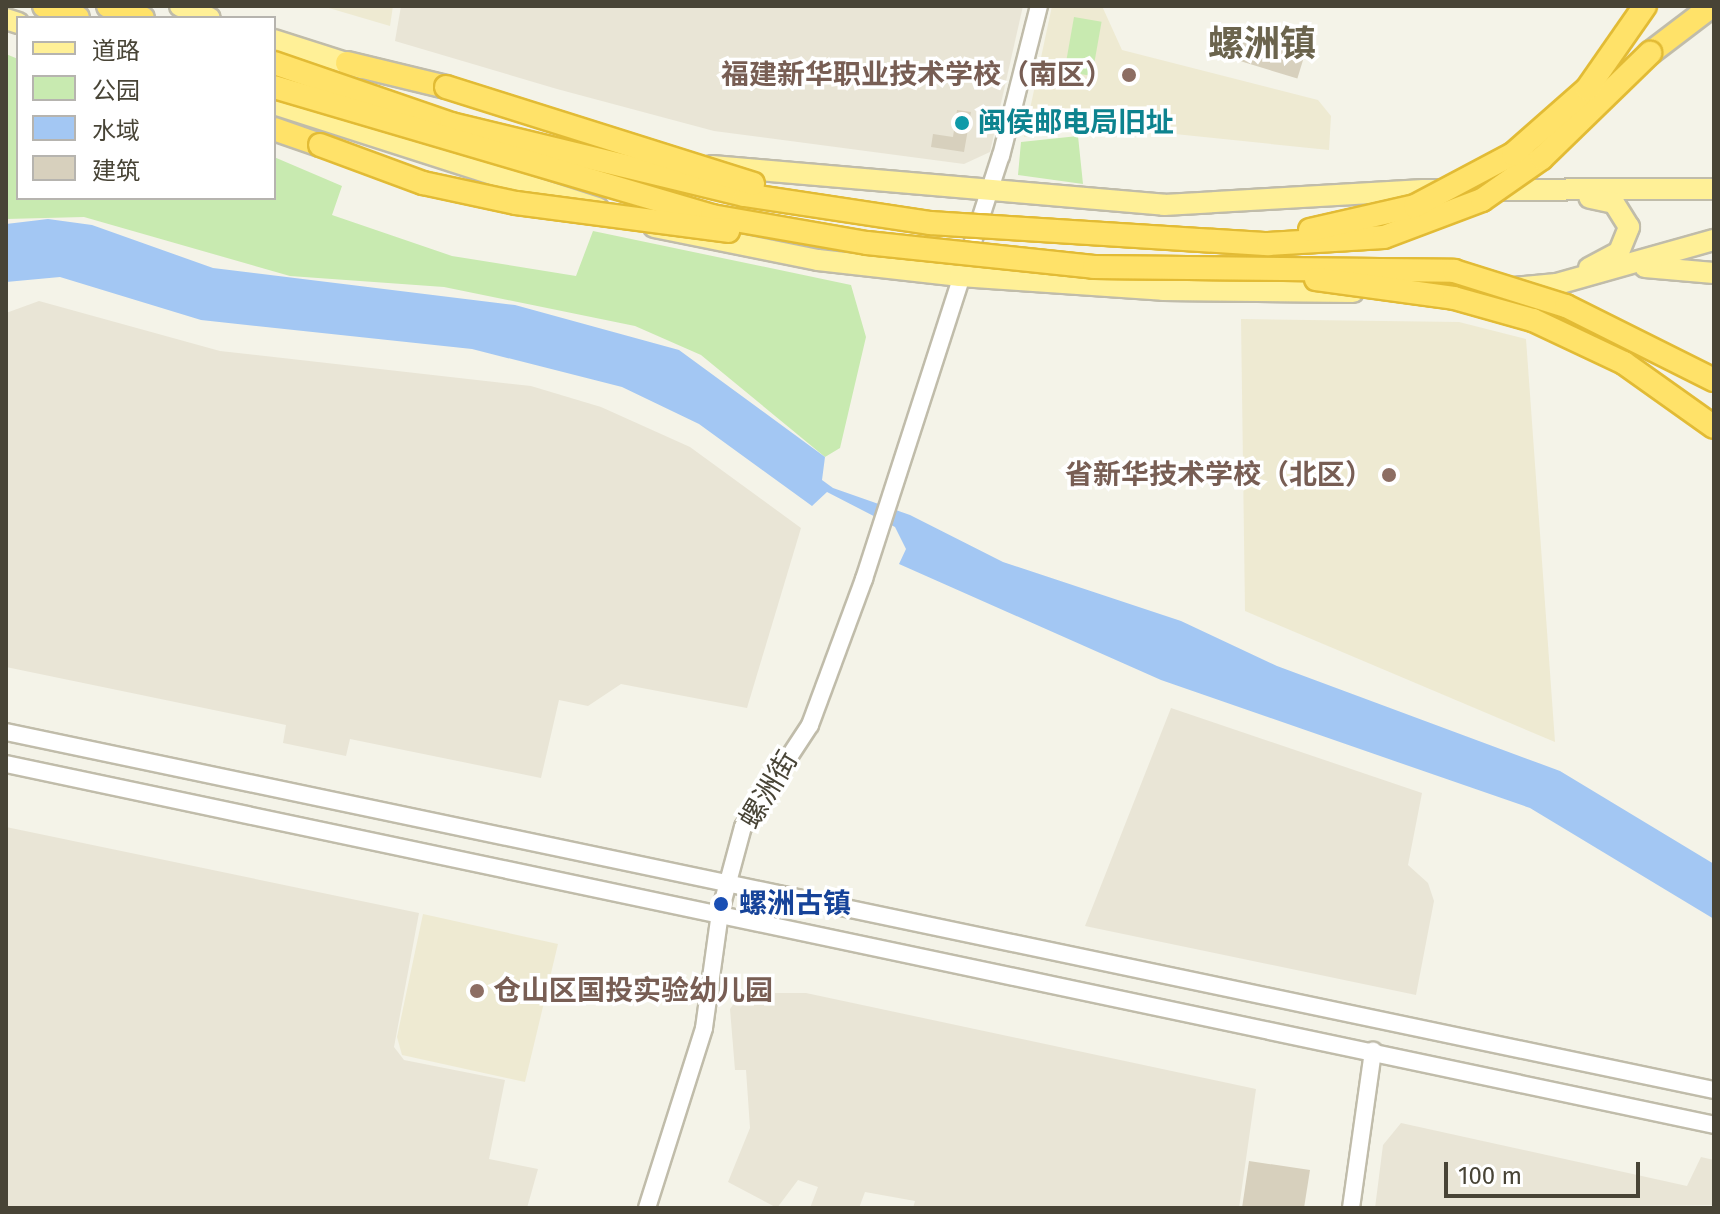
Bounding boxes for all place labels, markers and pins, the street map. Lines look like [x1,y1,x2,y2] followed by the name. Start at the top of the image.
[721,58,1113,92] place label: 福建新华职业技术学校（南区）
[1120,66,1138,84] marker: 福建新华职业技术学校（南区）
[978,106,1174,140] place label: 闽侯邮电局旧址
[953,114,971,132] marker: 闽侯邮电局旧址
[1065,458,1373,492] place label: 省新华技术学校（北区）
[1380,466,1398,484] marker: 省新华技术学校（北区）
[739,887,851,921] place label: 螺洲古镇
[710,893,732,915] marker: 螺洲古镇
[493,974,773,1008] place label: 仓山区国投实验幼儿园
[468,982,486,1000] marker: 仓山区国投实验幼儿园

